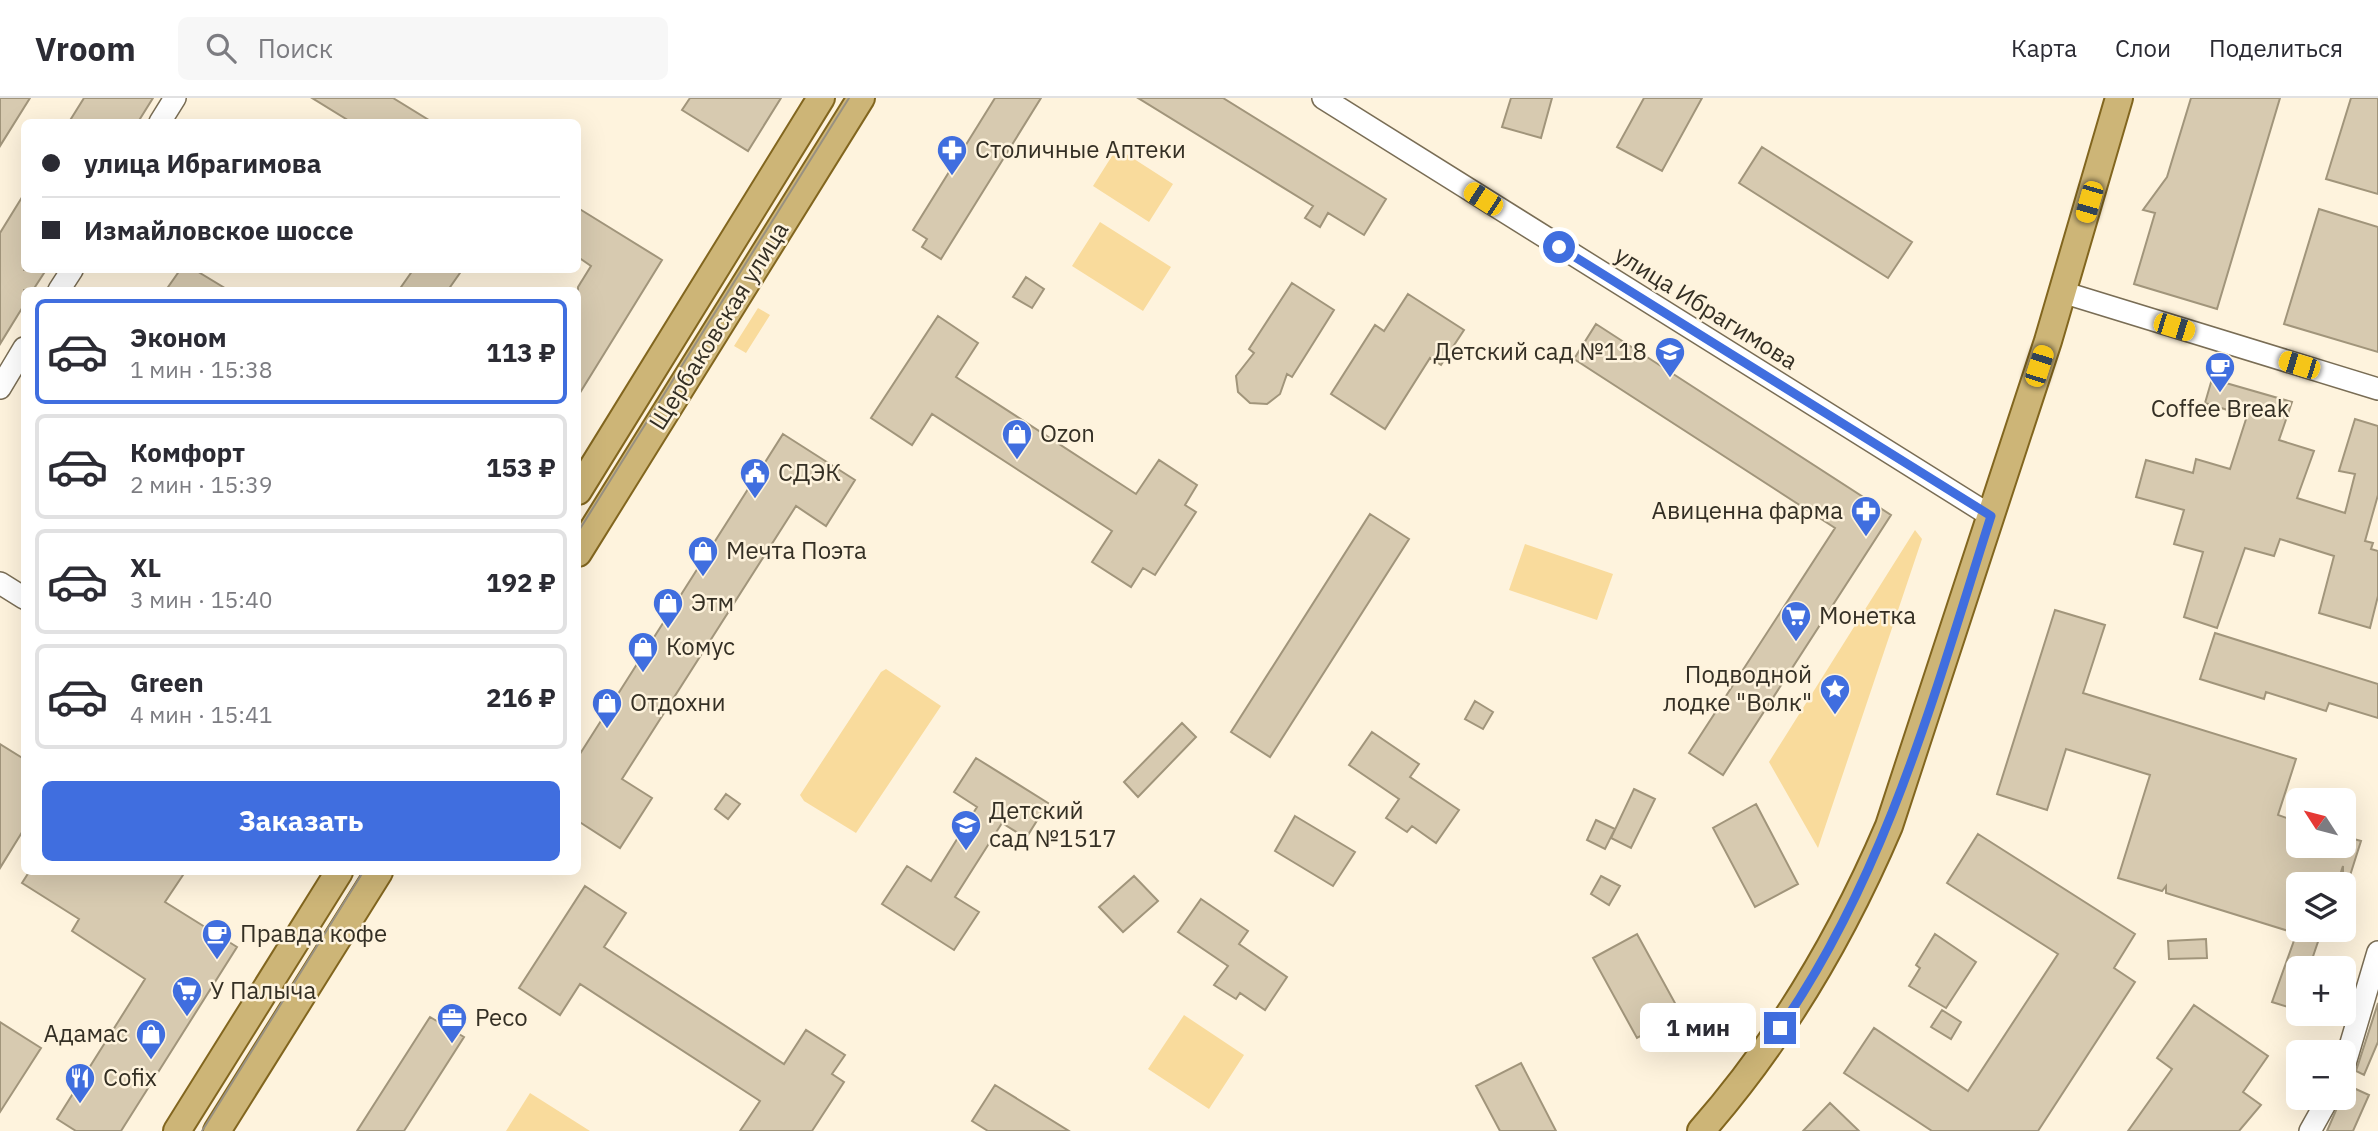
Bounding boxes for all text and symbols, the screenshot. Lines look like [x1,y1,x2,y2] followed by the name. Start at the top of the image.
[178,17,668,80] search box
[35,27,136,70] text: Vroom
[202,29,240,67] icon: search
[258,31,333,65] text: Поиск
[2011,32,2077,64] text: Карта
[2115,32,2171,64] text: Слои
[2209,32,2343,64] text: Поделиться
[935,133,969,177] pharmacy icon: Столичные Аптеки
[975,133,1186,165] place label: Столичные Аптеки
[84,146,321,180] text: улица Ибрагимова
[1460,179,1507,219] car
[2074,179,2105,225] car
[84,213,354,247] text: Измайловское шоссе
[641,215,795,436] street label: Щербаковская улица
[1543,231,1575,263] route start
[1609,238,1804,377] street label: улица Ибрагимова
[2151,311,2198,343] car
[46,320,109,383] icon: car
[130,320,227,354] text: Эконом
[486,335,556,369] text: 113 ₽
[1433,335,1647,367] place label: Детский сад №118
[1653,335,1687,379] school or university icon: Детский сад №118
[2023,343,2056,389] car
[2276,349,2323,381] car
[2203,350,2237,394] cafe icon: Coffee Break
[130,354,273,384] text: 1 мин · 15:38
[2151,392,2290,424] place label: Coffee Break
[1000,417,1034,461] shop icon: Ozon
[1040,417,1095,449] place label: Ozon
[46,435,109,498] icon: car
[130,435,245,469] text: Комфорт
[486,450,556,484] text: 153 ₽
[738,456,772,500] public building icon: СДЭК
[778,456,841,488] place label: СДЭК
[130,469,273,499] text: 2 мин · 15:39
[1652,494,1843,526] place label: Авиценна фарма
[1849,494,1883,538] pharmacy icon: Авиценна фарма
[686,534,720,578] shop icon: Мечта Поэта
[726,534,867,566] place label: Мечта Поэта
[46,550,109,613] icon: car
[130,550,161,584] text: XL
[486,565,556,599] text: 192 ₽
[130,584,273,614] text: 3 мин · 15:40
[651,586,685,630] shop icon: Этм
[691,586,734,618] place label: Этм
[1779,599,1813,643] supermarket icon: Монетка
[1819,599,1916,631] place label: Монетка
[626,630,660,674] shop icon: Комус
[666,630,735,662] place label: Комус
[1663,658,1812,718] place label: Подводной лодке "Волк"
[46,665,109,728] icon: car
[130,665,204,699] text: Green
[1818,672,1852,716] place icon: Подводной лодке "Волк"
[486,680,556,714] text: 216 ₽
[590,686,624,730] shop icon: Отдохни
[630,686,726,718] place label: Отдохни
[130,699,273,729] text: 4 мин · 15:41
[42,781,560,861] button: Заказать
[2286,788,2356,858] north arrow
[2286,788,2356,1110] map controls
[989,794,1117,854] place label: Детский сад №1517
[949,808,983,852] school or university icon: Детский сад №1517
[2286,872,2356,942] button: layers
[200,917,234,961] cafe icon: Правда кофе
[240,917,387,949] place label: Правда кофе
[2286,956,2356,1026] button: +
[170,974,204,1018] supermarket icon: У Палыча
[210,974,316,1006] place label: У Палыча
[435,1001,469,1045] office icon: Ресо
[475,1001,528,1033] place label: Ресо
[1640,1004,1756,1052] callout: 1 мин
[1666,1012,1730,1042] text: 1 мин
[1764,1012,1796,1044] route end
[43,1017,128,1049] place label: Адамас
[134,1017,168,1061] shop icon: Адамас
[2286,1040,2356,1110] button: −
[63,1061,97,1105] restaurant icon: Cofix
[103,1061,157,1093] place label: Cofix

